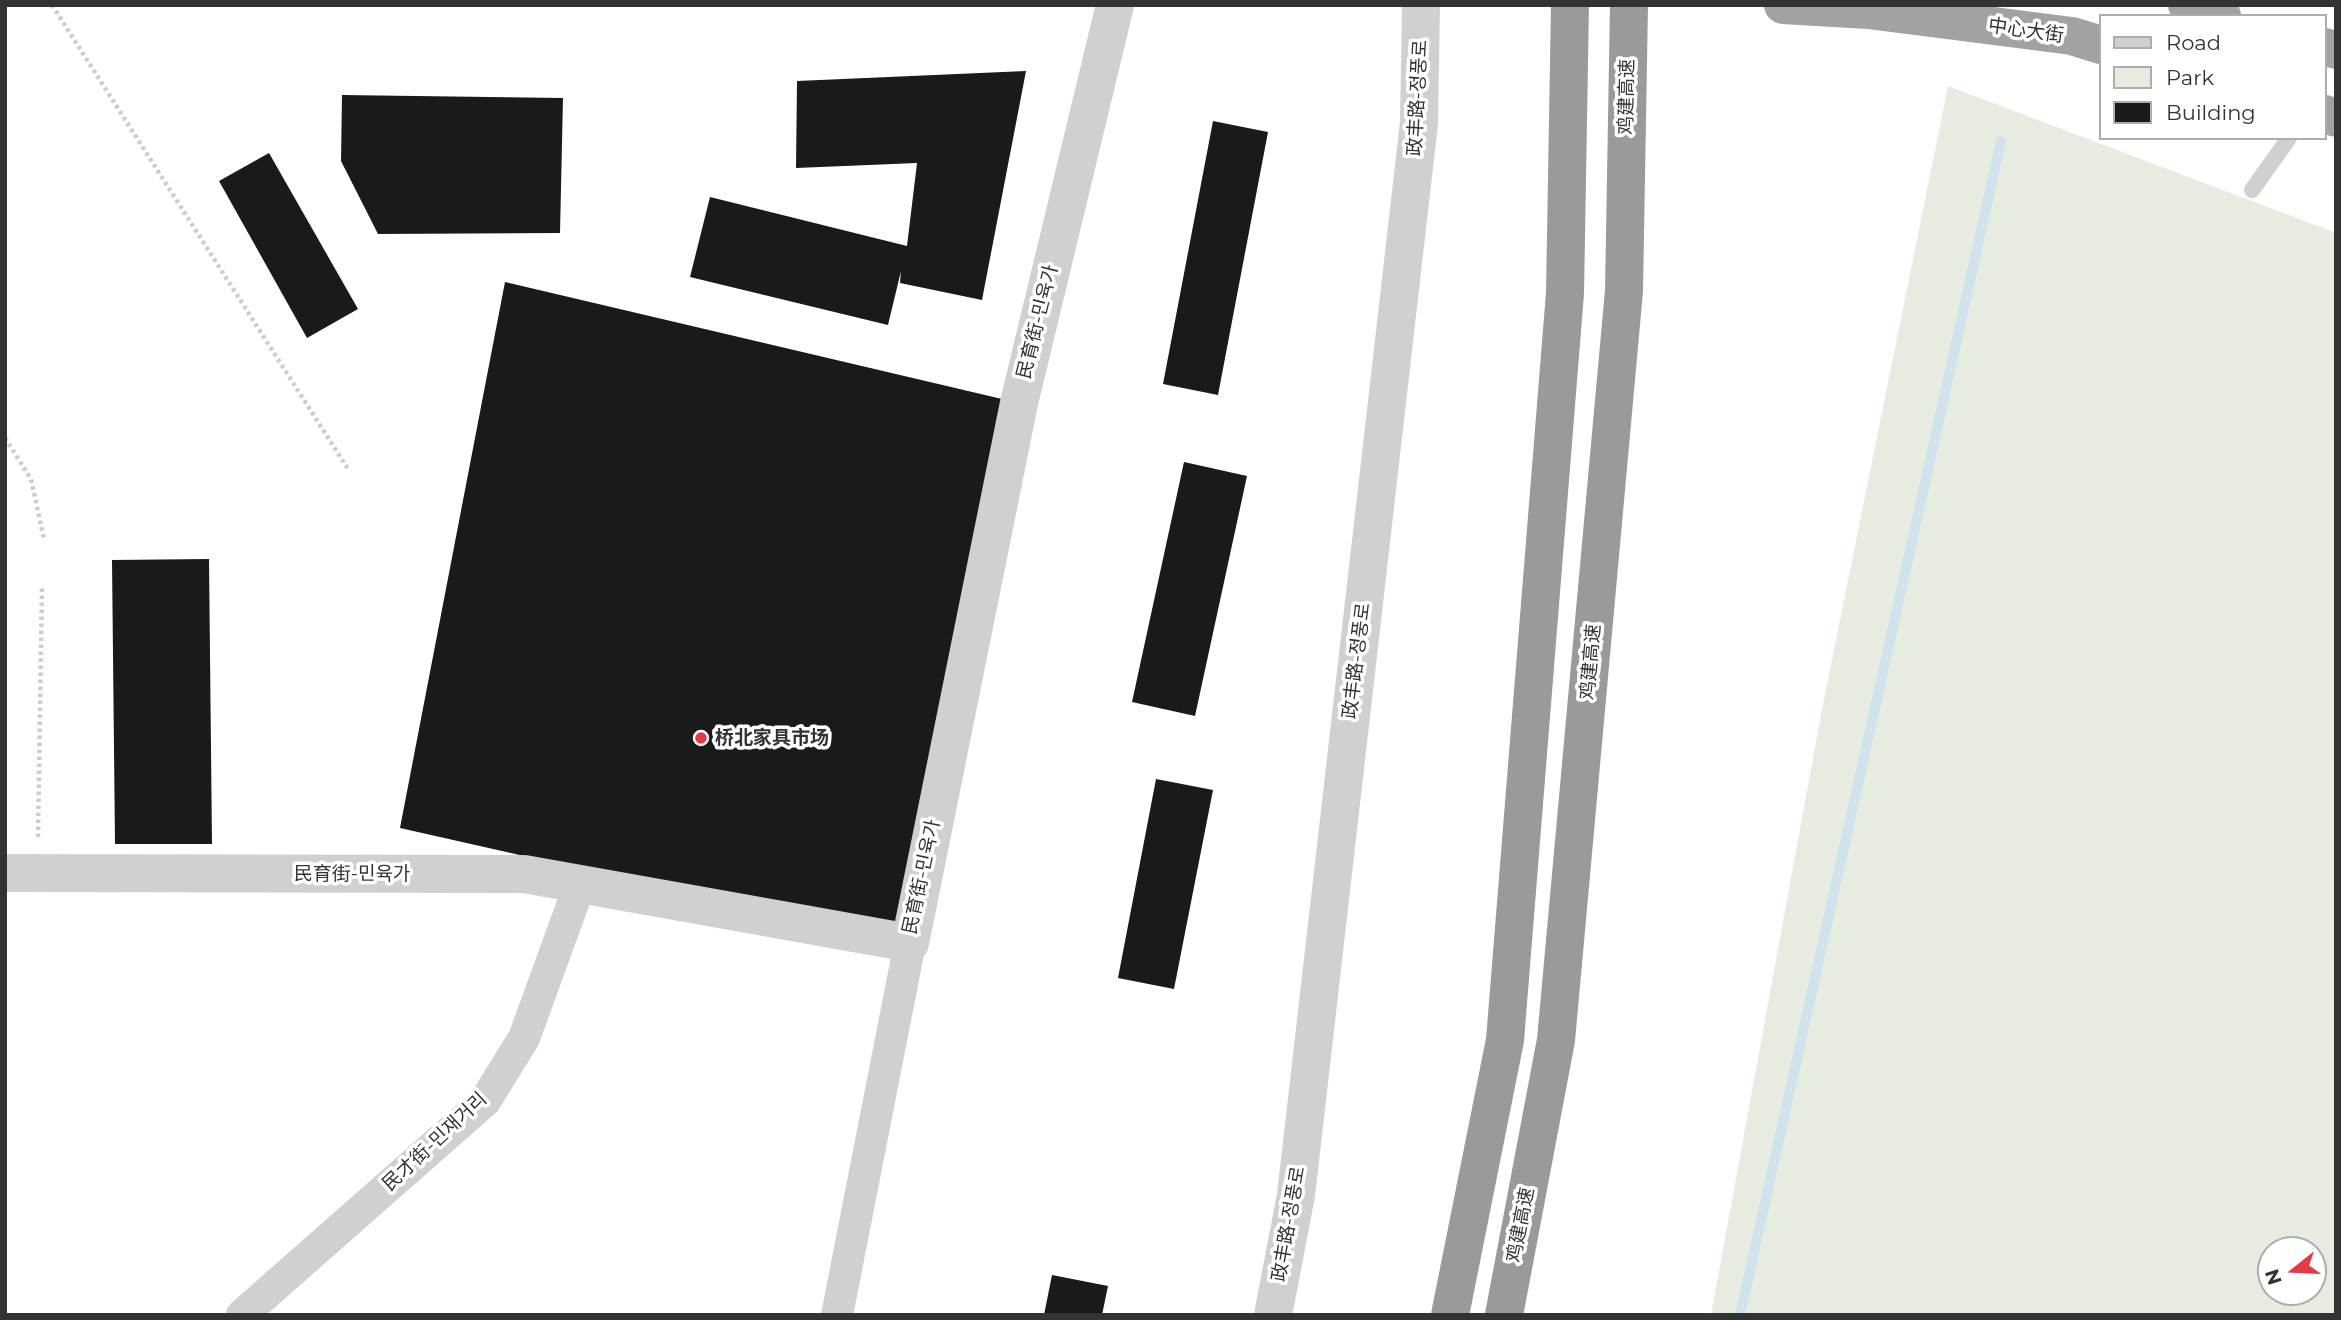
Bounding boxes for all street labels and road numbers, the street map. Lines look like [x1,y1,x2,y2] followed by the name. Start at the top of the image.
[1987,14,2065,48] street label: 中心大街
[1404,39,1432,157] street label: 政丰路-정풍로
[1615,59,1639,135] street label: 鸡建高速
[1013,263,1063,381] street label: 民育街-민육가
[1339,602,1375,720] street label: 政丰路-정풍로
[1576,623,1606,701] street label: 鸡建高速
[899,818,945,936] street label: 民育街-민육가
[294,863,410,885] street label: 民育街-민육가
[378,1088,492,1196] street label: 民才街-민재거리
[1268,1165,1310,1283] street label: 政丰路-정풍로
[1503,1186,1539,1264] street label: 鸡建高速

